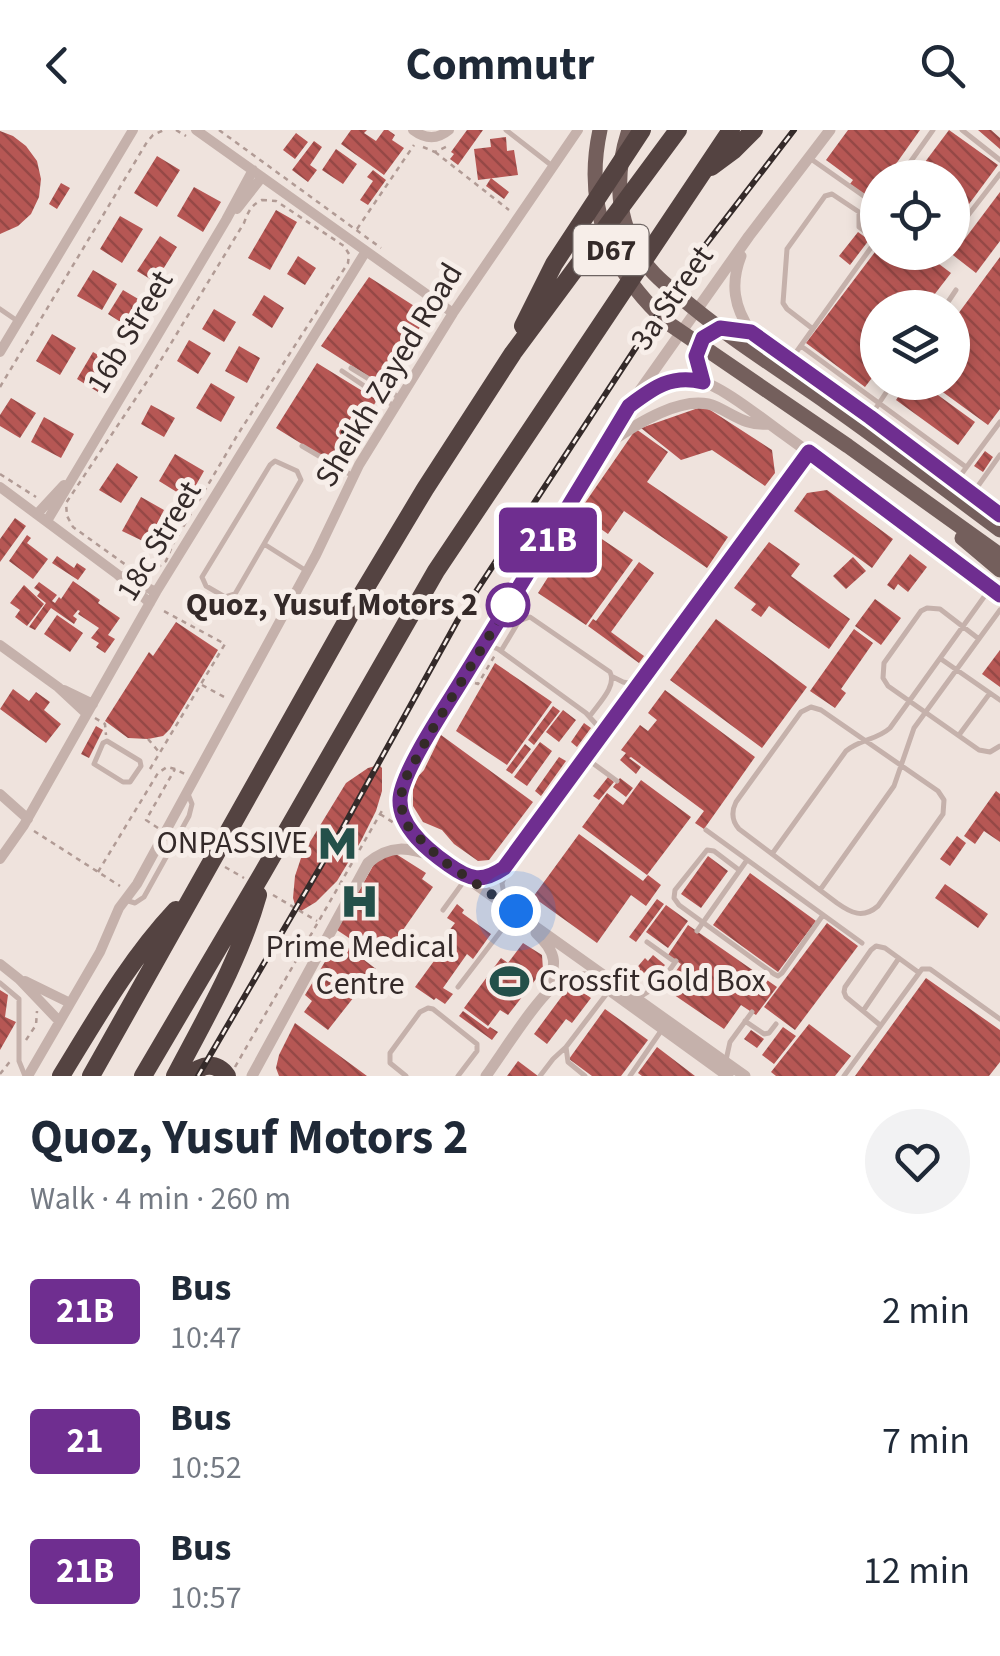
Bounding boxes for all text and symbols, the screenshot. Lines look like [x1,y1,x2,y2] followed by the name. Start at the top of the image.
[405,33,595,97] text: Commutr
[30,38,85,93] icon: back
[915,38,970,93] icon: search
[860,160,970,400] map controls
[860,160,970,270] button: locate
[574,225,648,275] road number: D67
[619,236,725,360] street label: 3a Street
[304,254,474,496] street label: Sheikh Zayed Road
[75,262,185,402] street label: 16b Street
[860,290,970,400] button: layers
[105,472,213,610] street label: 18c Street
[490,508,606,572] line badge: 21B
[519,515,577,565] text: 21B
[186,582,478,628] place label: Quoz, Yusuf Motors 2
[487,584,529,626] marker: Quoz, Yusuf Motors 2
[157,820,308,866] place label: ONPASSIVE
[317,822,359,864] metro station icon: ONPASSIVE
[339,881,381,923] hospital icon: Prime Medical Centre
[491,886,541,936] your location
[265,924,455,1007] place label: Prime Medical Centre
[539,958,766,1004] place label: Crossfit Gold Box
[488,960,530,1002] sports icon: Crossfit Gold Box
[30,1104,468,1172] text: Quoz, Yusuf Motors 2
[865,1109,970,1214] button: heart
[30,1176,291,1222] text: Walk · 4 min · 260 m
[170,1261,231,1315] text: Bus
[882,1284,970,1338] text: 2 min
[56,1286,114,1336] text: 21B
[170,1315,242,1361] text: 10:47
[170,1391,231,1445] text: Bus
[882,1414,970,1468] text: 7 min
[67,1416,103,1466] text: 21
[170,1445,242,1491] text: 10:52
[170,1521,231,1575] text: Bus
[863,1544,970,1598] text: 12 min
[56,1546,114,1596] text: 21B
[170,1575,242,1621] text: 10:57

